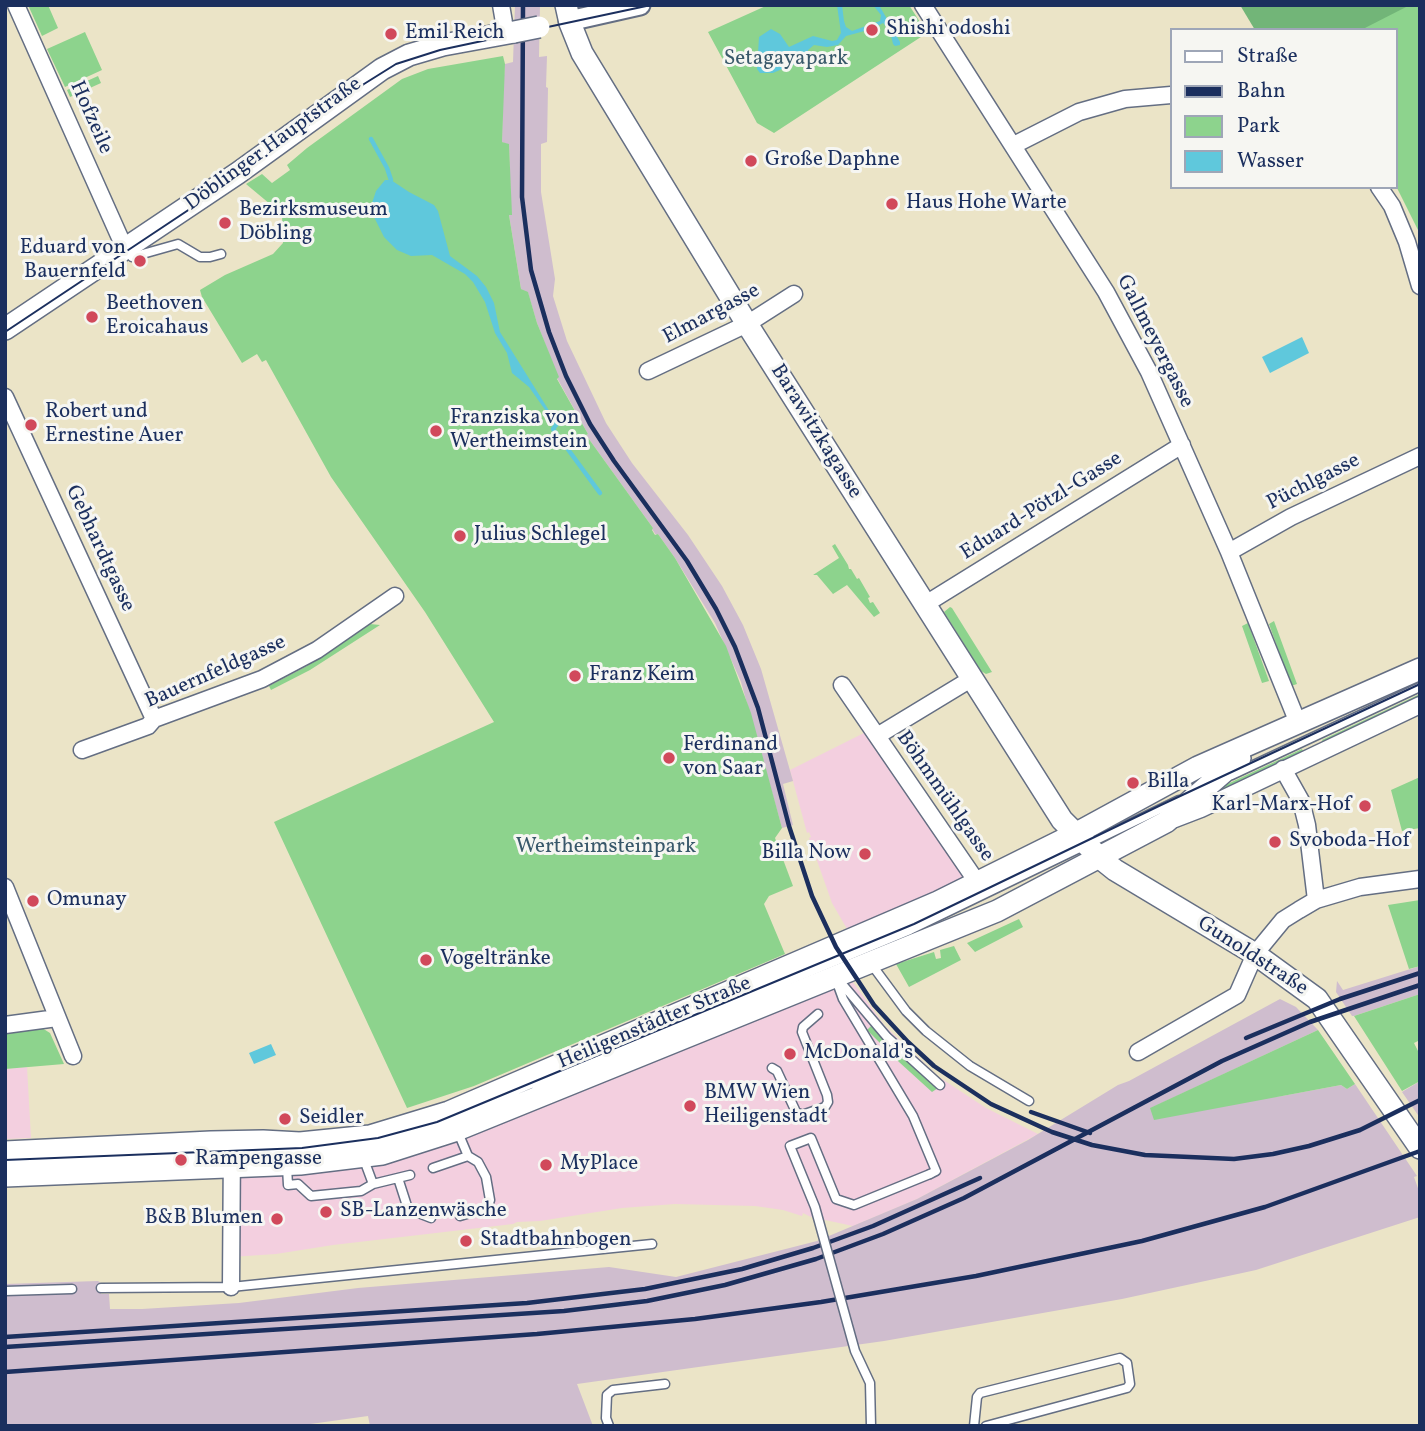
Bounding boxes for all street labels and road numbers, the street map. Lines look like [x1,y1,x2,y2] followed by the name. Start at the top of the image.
[181,72,367,218] street label: Döblinger Hauptstraße
[63,78,117,158] street label: Hofzeile
[1110,271,1198,413] street label: Gallmeyergasse
[659,279,765,351] street label: Elmargasse
[764,360,866,504] street label: Barawitzkagasse
[957,447,1127,567] street label: Eduard-Pötzl-Gasse
[1263,449,1365,517] street label: Püchlgasse
[59,482,139,616] street label: Gebhardtgasse
[142,631,290,715] street label: Bauernfeldgasse
[890,727,998,867] street label: Böhmmühlgasse
[1192,912,1312,1002] street label: Gunoldstraße
[555,972,755,1076] street label: Heiligenstädter Straße

